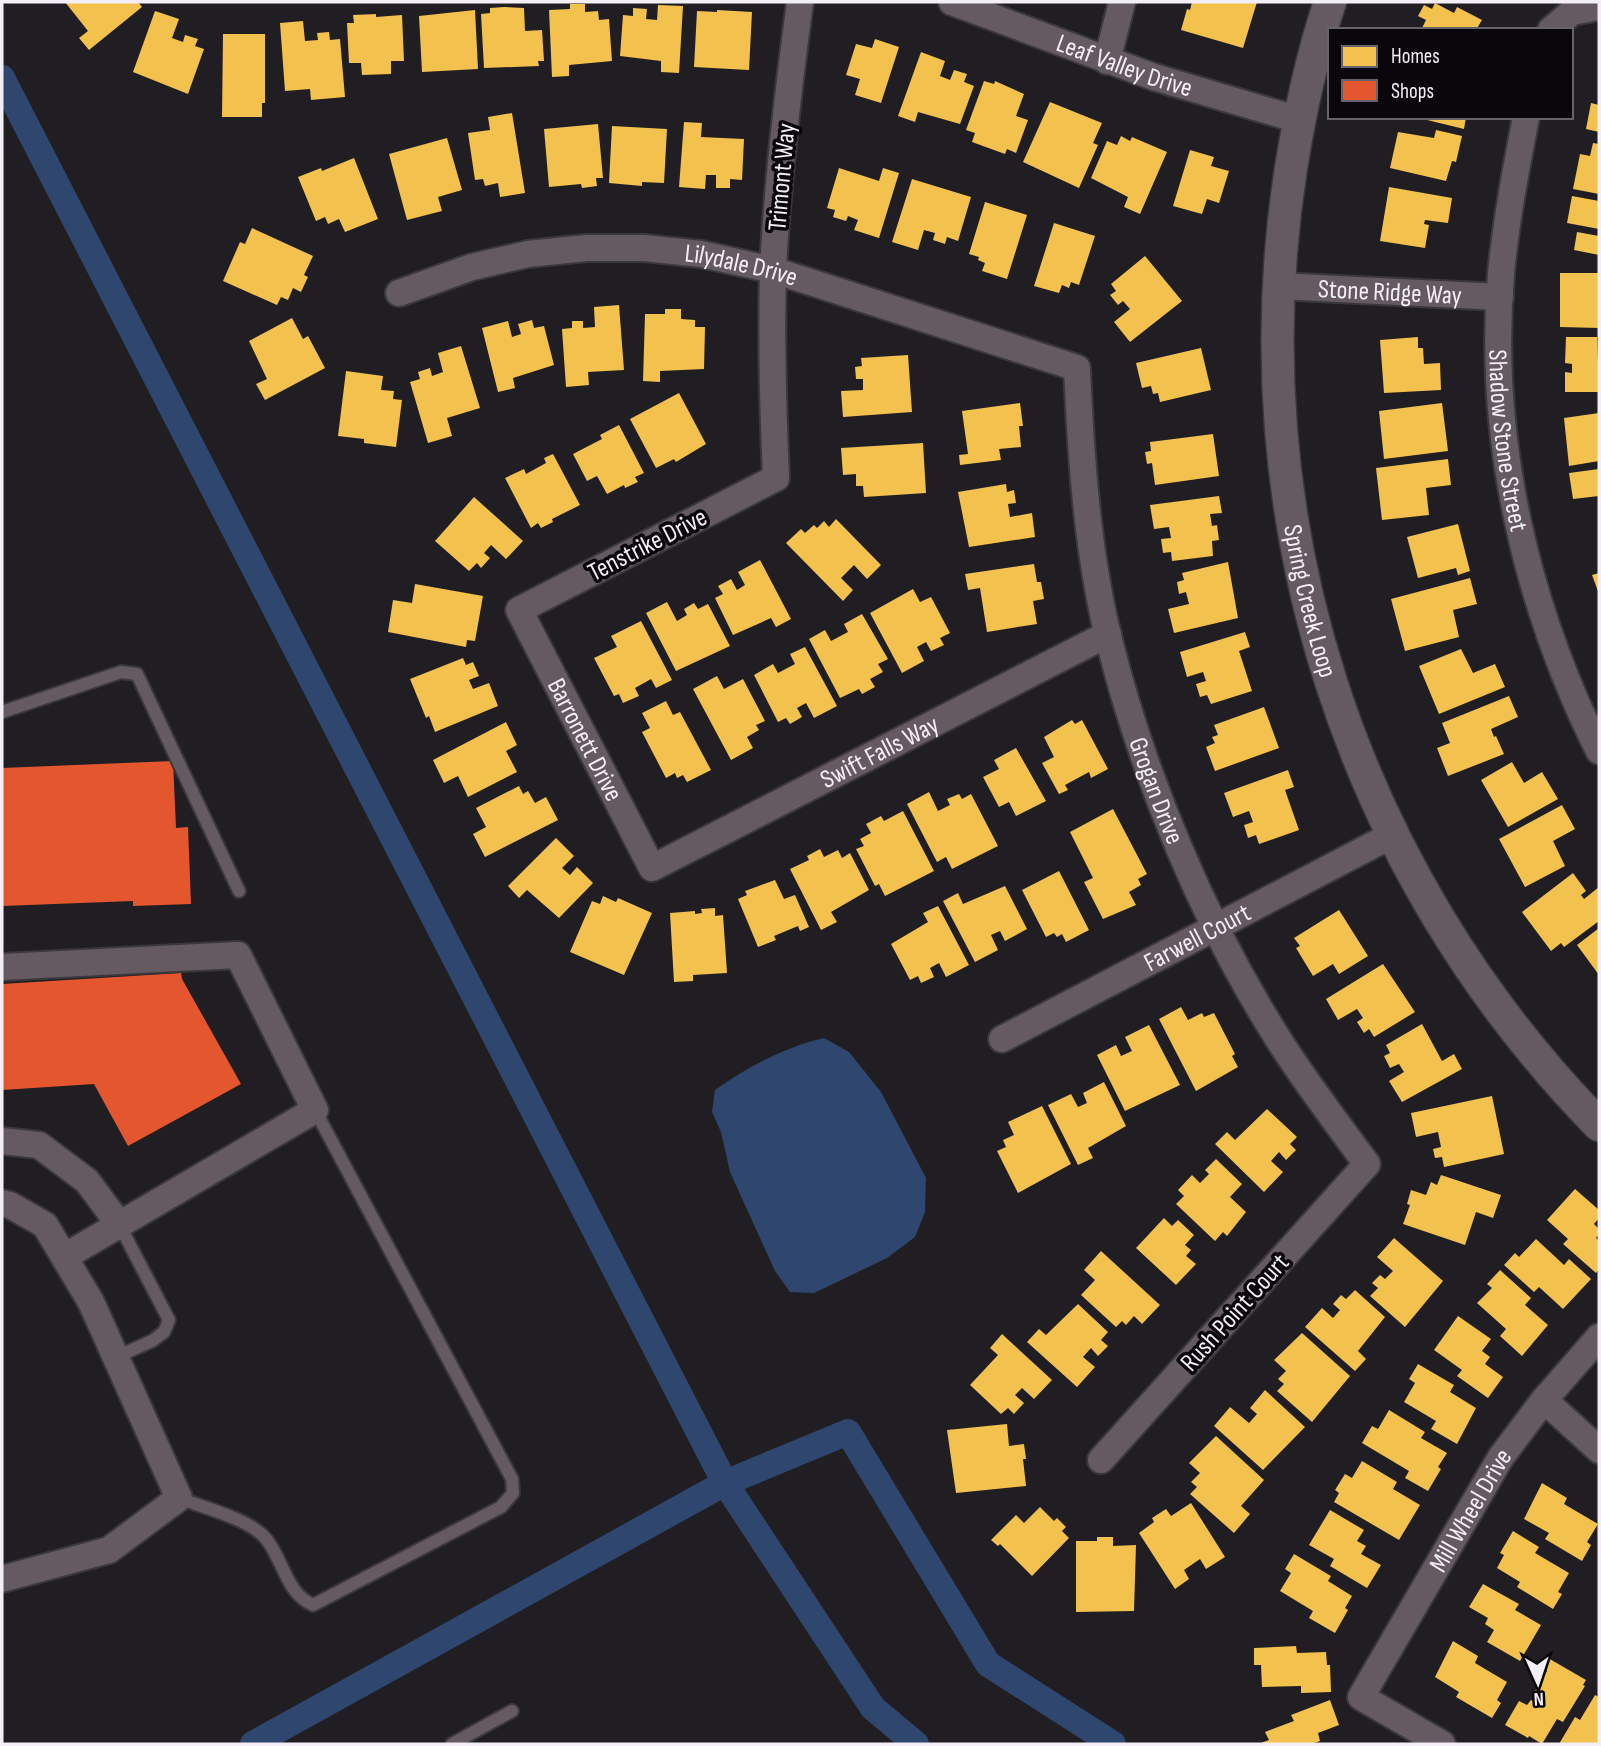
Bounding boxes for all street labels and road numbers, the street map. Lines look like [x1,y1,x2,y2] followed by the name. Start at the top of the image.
[1052,28,1196,105] street label: Leaf Valley Drive
[762,122,803,232] street label: Trimont Way
[683,238,801,294] street label: Lilydale Drive
[1317,274,1463,312] street label: Stone Ridge Way
[1481,349,1534,534] street label: Shadow Stone Street
[583,502,712,589] street label: Tenstrike Drive
[1276,522,1343,681] street label: Spring Creek Loop
[540,673,629,807] street label: Barronett Drive
[815,710,944,796] street label: Swift Falls Way
[1121,734,1190,849] street label: Grogan Drive
[1139,898,1256,979] street label: Farwell Court
[1174,1248,1296,1378] street label: Rush Point Court
[1423,1443,1519,1578] street label: Mill Wheel Drive

